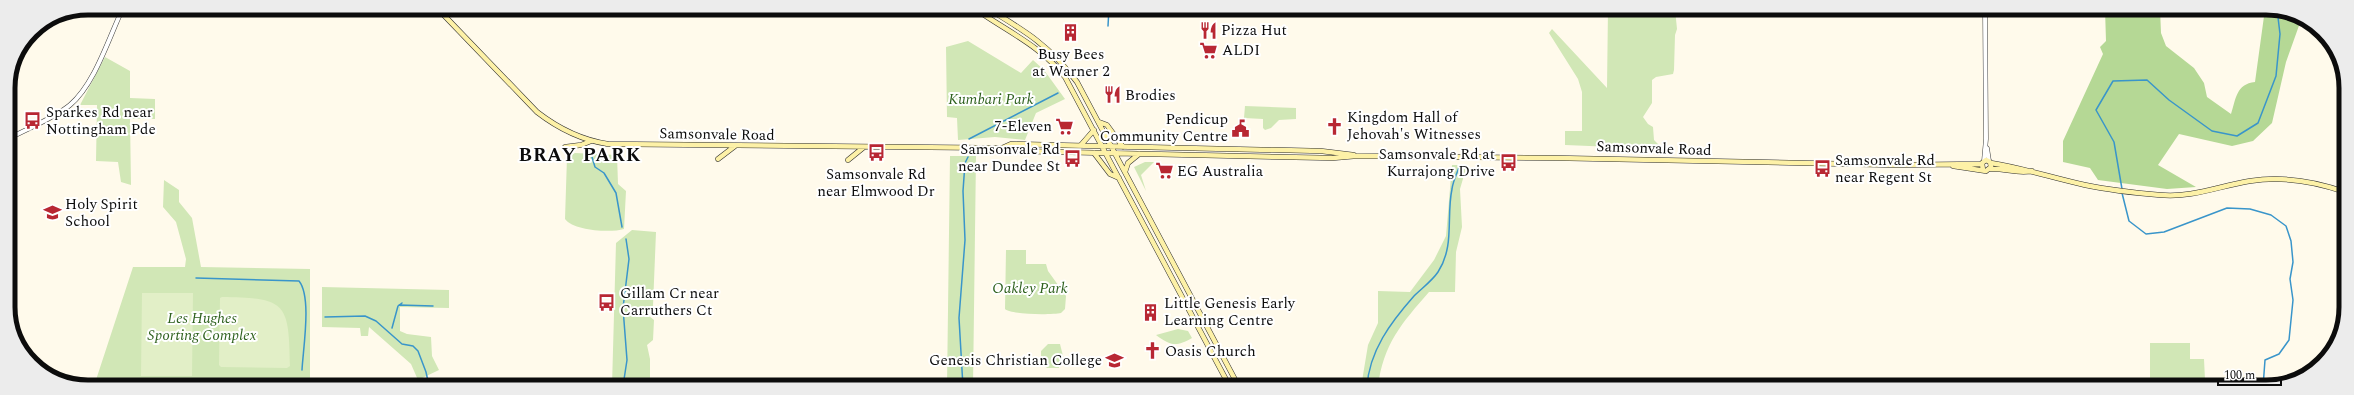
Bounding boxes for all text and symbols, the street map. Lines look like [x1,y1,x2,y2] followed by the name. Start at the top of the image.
[1221,19,1287,42] place label: Pizza Hut
[1198,20,1218,40] restaurant icon: Pizza Hut
[1061,23,1081,43] building icon: Busy Bees at Warner 2
[1222,39,1260,62] place label: ALDI
[1199,40,1219,60] supermarket icon: ALDI
[1032,43,1110,83] place label: Busy Bees at Warner 2
[1125,84,1176,107] place label: Brodies
[1102,85,1122,105] restaurant icon: Brodies
[948,88,1034,111] park label: Kumbari Park
[46,101,156,141] place label: Sparkes Rd near Nottingham Pde
[1347,106,1481,146] place label: Kingdom Hall of Jehovah's Witnesses
[1100,108,1228,148] place label: Pendicup Community Centre
[23,111,43,131] bus stop icon: Sparkes Rd near Nottingham Pde
[994,115,1052,138] place label: 7-Eleven
[1055,116,1075,136] supermarket icon: 7-Eleven
[1324,116,1344,136] church icon: Kingdom Hall of Jehovah's Witnesses
[1231,118,1251,138] public building icon: Pendicup Community Centre
[659,122,775,147] street label: Samsonvale Road
[1596,135,1712,162] street label: Samsonvale Road
[958,138,1060,178] place label: Samsonvale Rd near Dundee St
[519,141,641,170] district label: BRAY PARK
[866,143,886,163] bus stop icon: Samsonvale Rd near Elmwood Dr
[1379,143,1495,183] place label: Samsonvale Rd at Kurrajong Drive
[1063,148,1083,168] bus stop icon: Samsonvale Rd near Dundee St
[1835,149,1935,189] place label: Samsonvale Rd near Regent St
[1498,153,1518,173] bus stop icon: Samsonvale Rd at Kurrajong Drive
[1812,159,1832,179] bus stop icon: Samsonvale Rd near Regent St
[1177,160,1264,183] place label: EG Australia
[1154,161,1174,181] supermarket icon: EG Australia
[817,163,935,203] place label: Samsonvale Rd near Elmwood Dr
[65,193,138,233] place label: Holy Spirit School
[42,203,62,223] school or university icon: Holy Spirit School
[992,277,1068,300] park label: Oakley Park
[620,282,719,322] place label: Gillam Cr near Carruthers Ct
[597,292,617,312] bus stop icon: Gillam Cr near Carruthers Ct
[1164,292,1296,332] place label: Little Genesis Early Learning Centre
[1141,302,1161,322] building icon: Little Genesis Early Learning Centre
[148,307,257,347] park label: Les Hughes Sporting Complex
[1165,340,1256,363] place label: Oasis Church
[1142,341,1162,361] church icon: Oasis Church
[929,349,1102,372] place label: Genesis Christian College
[1105,350,1125,370] school or university icon: Genesis Christian College
[2218,361,2281,387] scale bar
[2224,366,2255,385] text: 100 m

